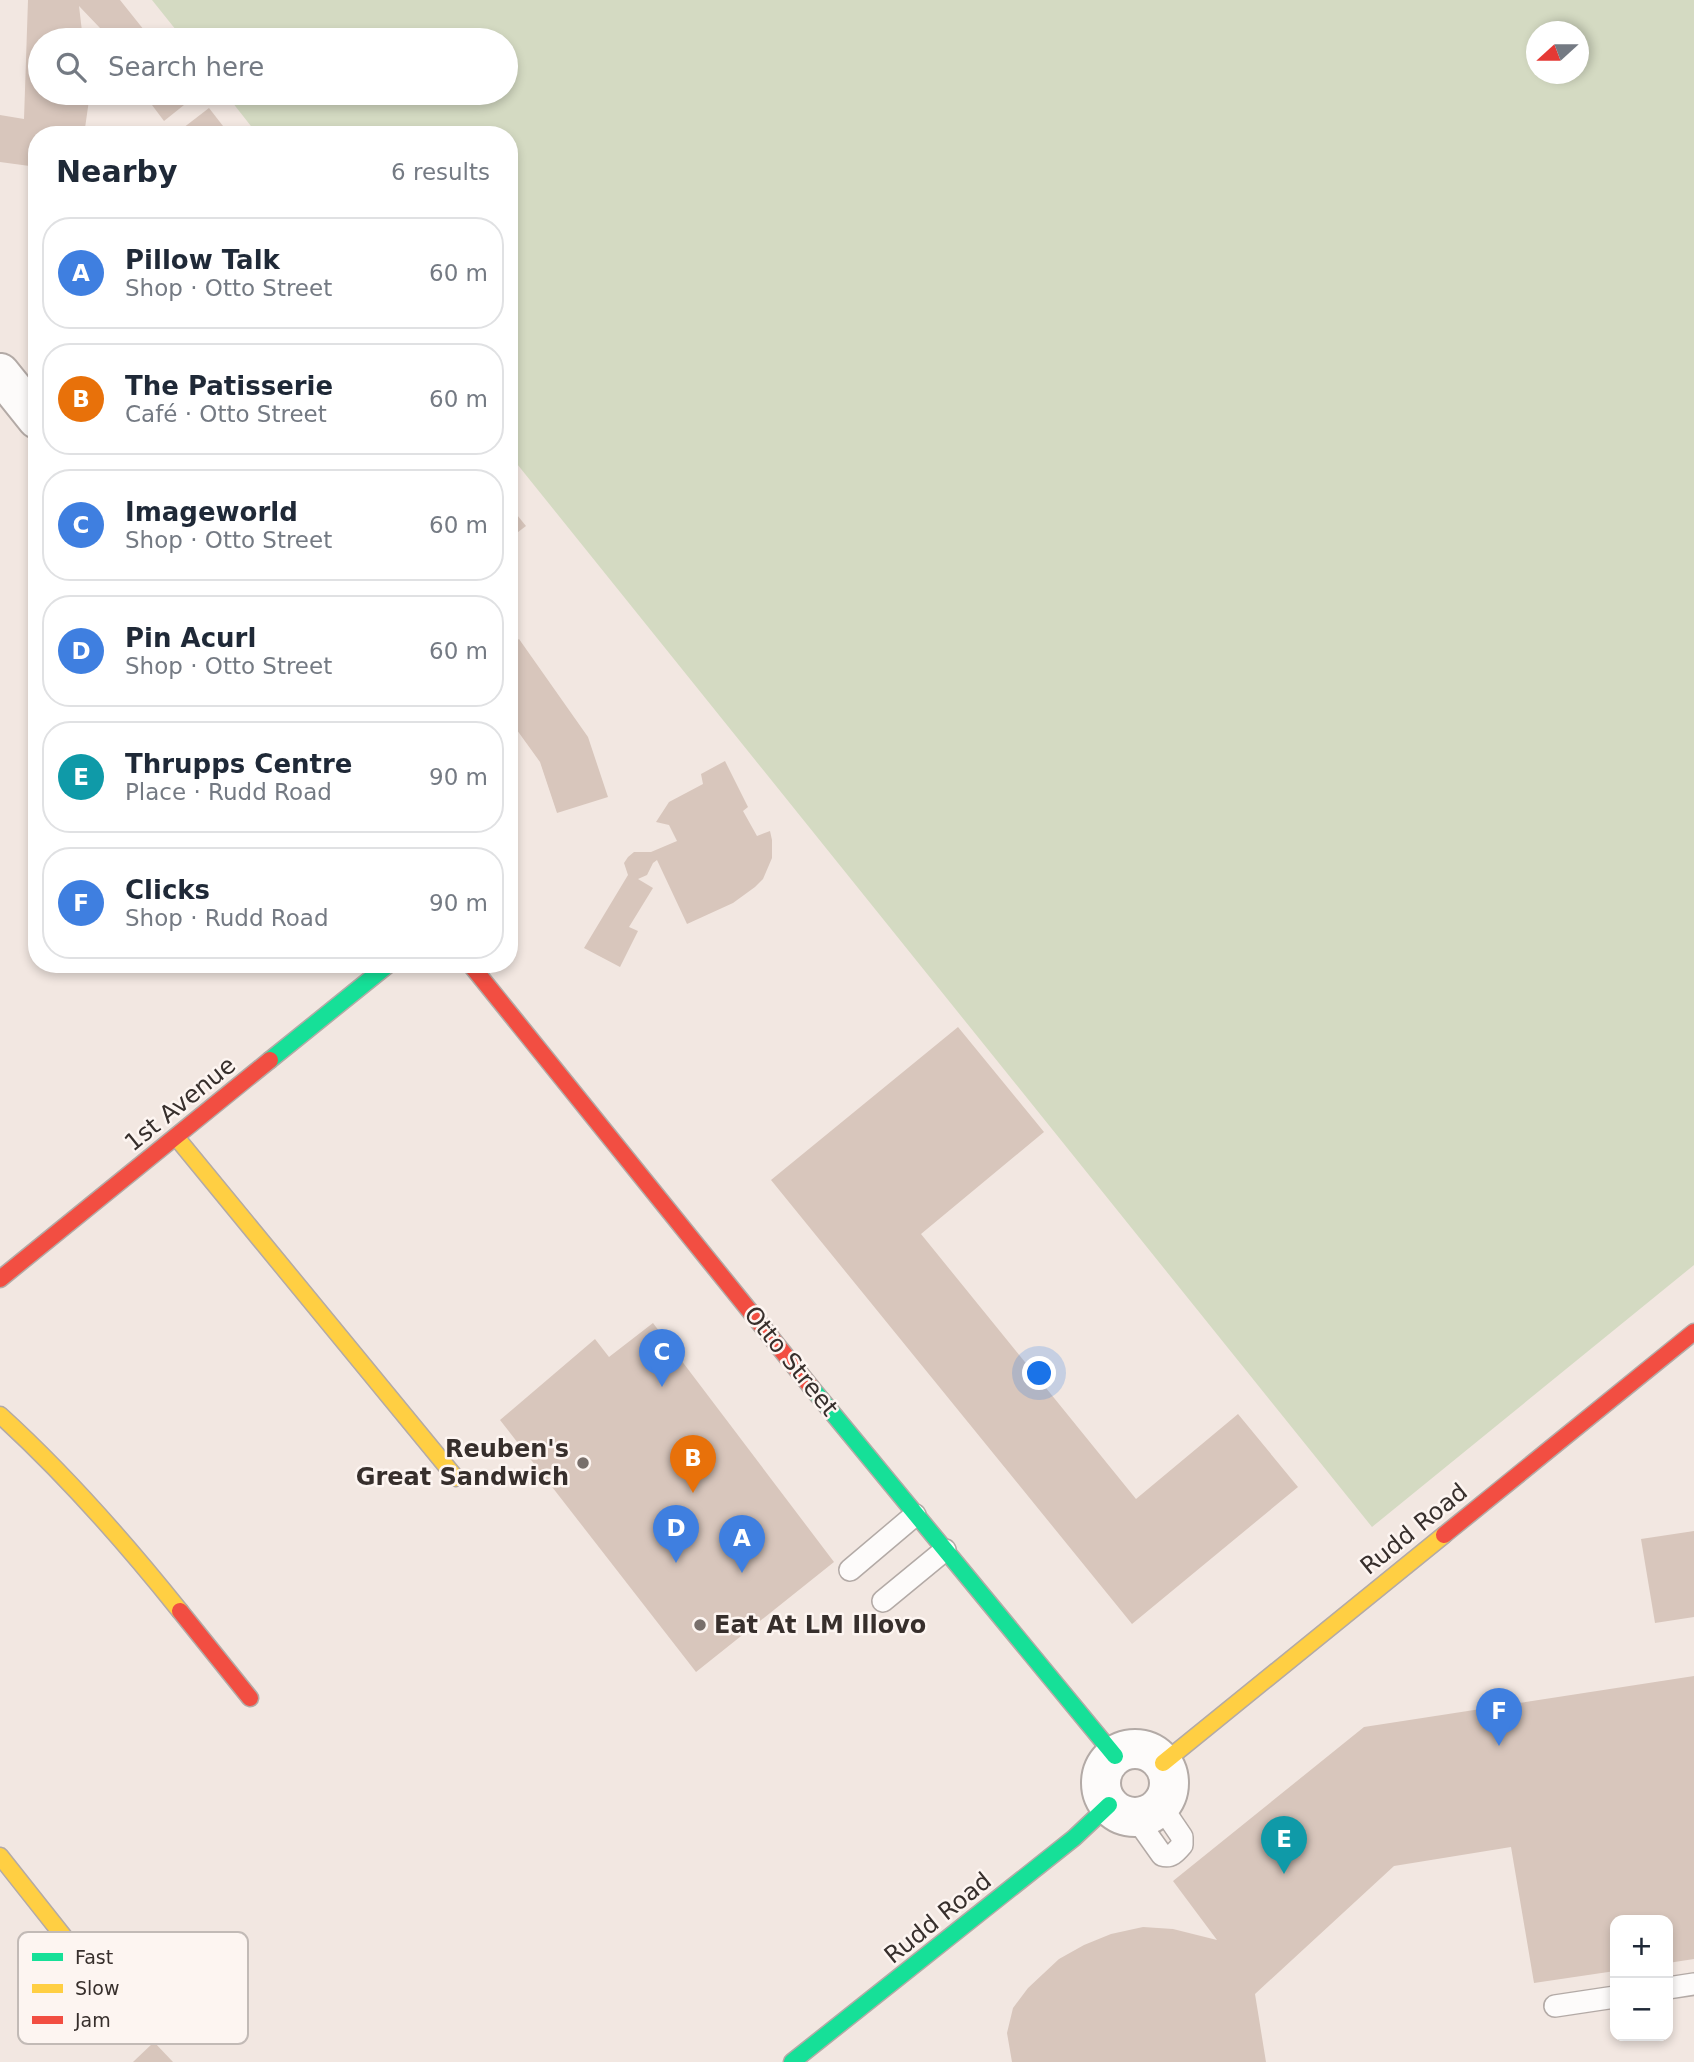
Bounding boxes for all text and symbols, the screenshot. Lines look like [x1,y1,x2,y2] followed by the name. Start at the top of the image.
[1526,21,1589,84] north arrow
[28,28,518,105] search box
[52,48,90,86] icon: search
[108,52,264,82] text: Search here
[56,154,178,189] text: Nearby
[391,159,490,185] text: 6 results
[125,245,280,275] text: Pillow Talk
[72,260,90,286] text: A
[429,260,488,286] text: 60 m
[125,275,332,301] text: Shop · Otto Street
[125,371,333,401] text: The Patisserie
[72,386,90,412] text: B
[429,386,488,412] text: 60 m
[125,401,327,427] text: Café · Otto Street
[125,497,298,527] text: Imageworld
[73,512,89,538] text: C
[429,512,488,538] text: 60 m
[125,527,332,553] text: Shop · Otto Street
[125,623,256,653] text: Pin Acurl
[71,638,91,664] text: D
[429,638,488,664] text: 60 m
[125,653,332,679] text: Shop · Otto Street
[125,749,352,779] text: Thrupps Centre
[73,764,89,790] text: E
[429,764,488,790] text: 90 m
[125,779,332,805] text: Place · Rudd Road
[125,875,210,905] text: Clicks
[73,890,89,916] text: F
[429,890,488,916] text: 90 m
[125,905,329,931] text: Shop · Rudd Road
[119,1051,241,1157] street label: 1st Avenue
[738,1301,844,1421] street label: Otto Street
[639,1329,685,1387] pin: C
[1022,1356,1056,1390] your location
[356,1435,569,1491] place label: Reuben's Great Sandwich
[670,1435,716,1493] pin: B
[575,1455,591,1471] marker: Reuben's Great Sandwich
[1355,1477,1473,1581] street label: Rudd Road
[653,1505,699,1563] pin: D
[719,1515,765,1573] pin: A
[714,1611,926,1639] place label: Eat At LM Illovo
[692,1617,708,1633] marker: Eat At LM Illovo
[1476,1688,1522,1746] pin: F
[1261,1816,1307,1874] pin: E
[879,1866,997,1970] street label: Rudd Road
[1610,1915,1673,2041] map controls
[1610,1915,1673,1978] button: +
[18,1932,248,2044] legend
[75,1946,113,1968] text: Fast
[75,1977,120,1999] text: Slow
[1610,1978,1673,2041] button: −
[74,2009,111,2031] text: Jam

